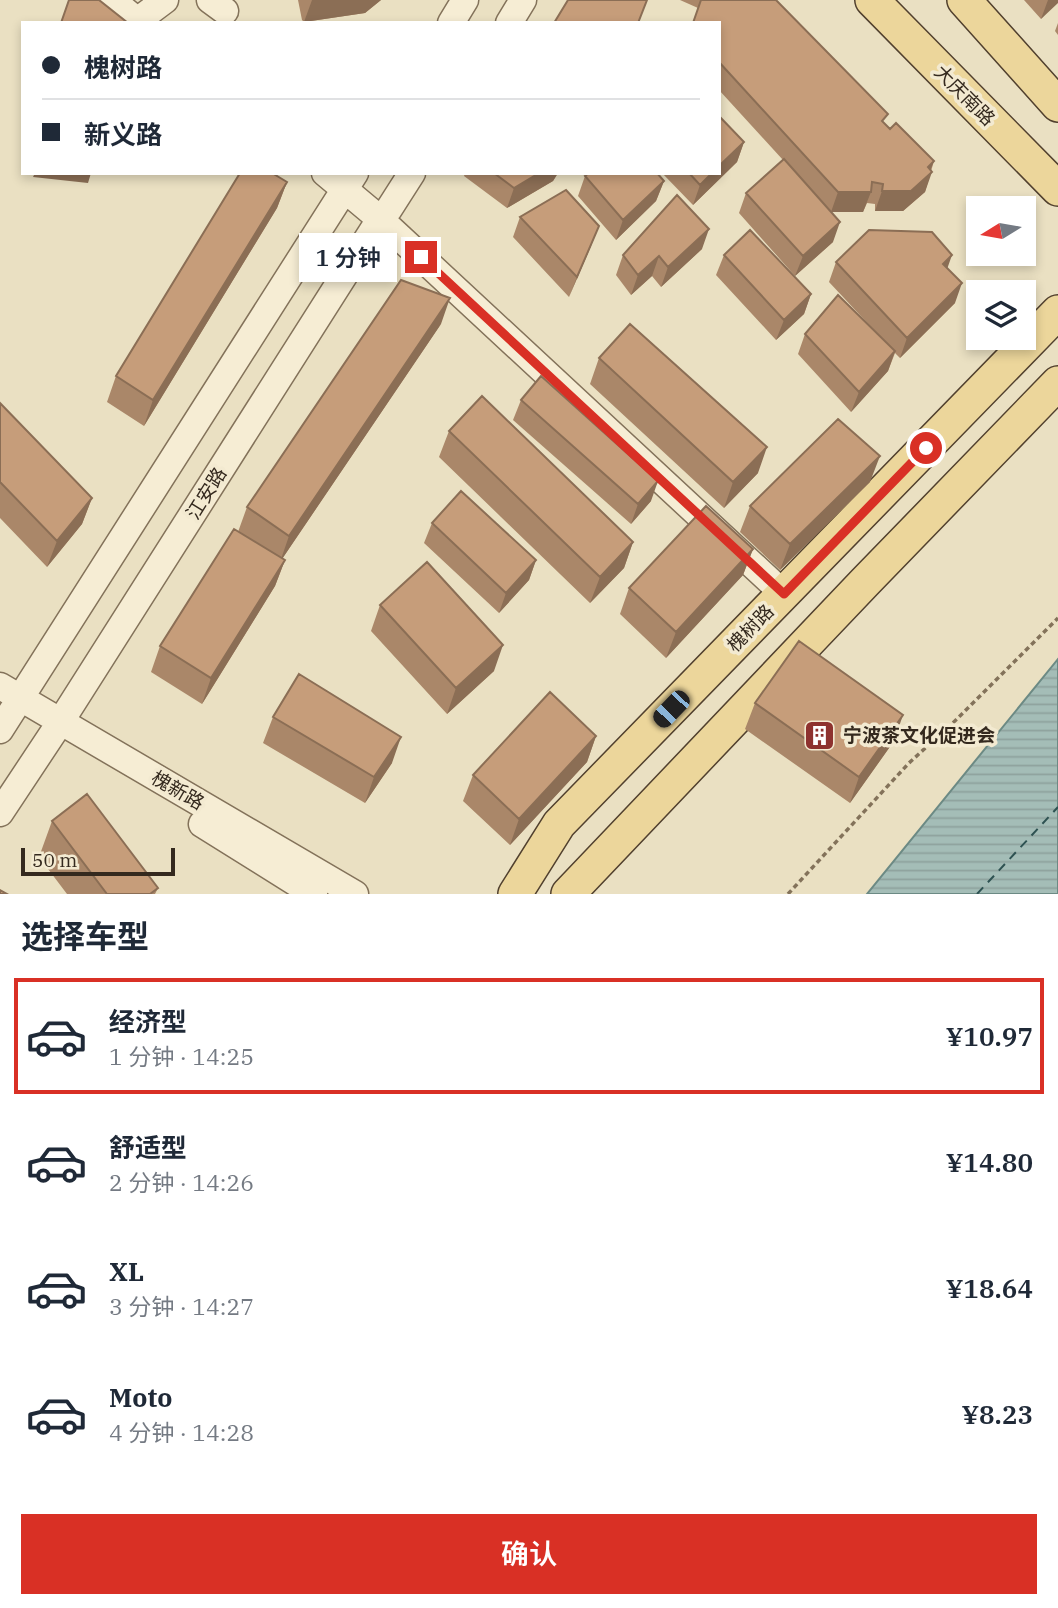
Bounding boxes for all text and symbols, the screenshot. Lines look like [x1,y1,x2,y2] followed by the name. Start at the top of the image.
[84,50,162,84] text: 槐树路
[930,60,1000,130] street label: 大庆南路
[84,117,162,151] text: 新义路
[966,196,1036,266] north arrow
[966,196,1036,350] map controls
[298,232,396,282] callout: 1 分钟
[405,241,437,273] route end
[315,242,381,272] text: 1 分钟
[966,280,1036,350] button: layers
[910,432,942,464] route start
[181,462,231,524] street label: 江安路
[722,599,778,657] street label: 槐树路
[649,687,694,731] car
[803,718,837,752] building icon: 宁波茶文化促进会
[843,723,995,747] place label: 宁波茶文化促进会
[147,765,209,815] street label: 槐新路
[21,845,175,877] scale bar
[32,848,77,872] text: 50 m
[21,915,149,957] text: 选择车型
[109,1004,187,1038] text: 经济型
[25,1005,88,1068] icon: car
[946,1019,1033,1053] text: ¥10.97
[109,1041,254,1071] text: 1 分钟 · 14:25
[109,1130,187,1164] text: 舒适型
[25,1131,88,1194] icon: car
[946,1145,1033,1179] text: ¥14.80
[109,1167,254,1197] text: 2 分钟 · 14:26
[109,1254,144,1288] text: XL
[25,1257,88,1320] icon: car
[946,1271,1033,1305] text: ¥18.64
[109,1291,254,1321] text: 3 分钟 · 14:27
[109,1380,172,1414] text: Moto
[25,1383,88,1446] icon: car
[961,1397,1033,1431] text: ¥8.23
[109,1417,254,1447] text: 4 分钟 · 14:28
[21,1514,1037,1594] button: 确认

